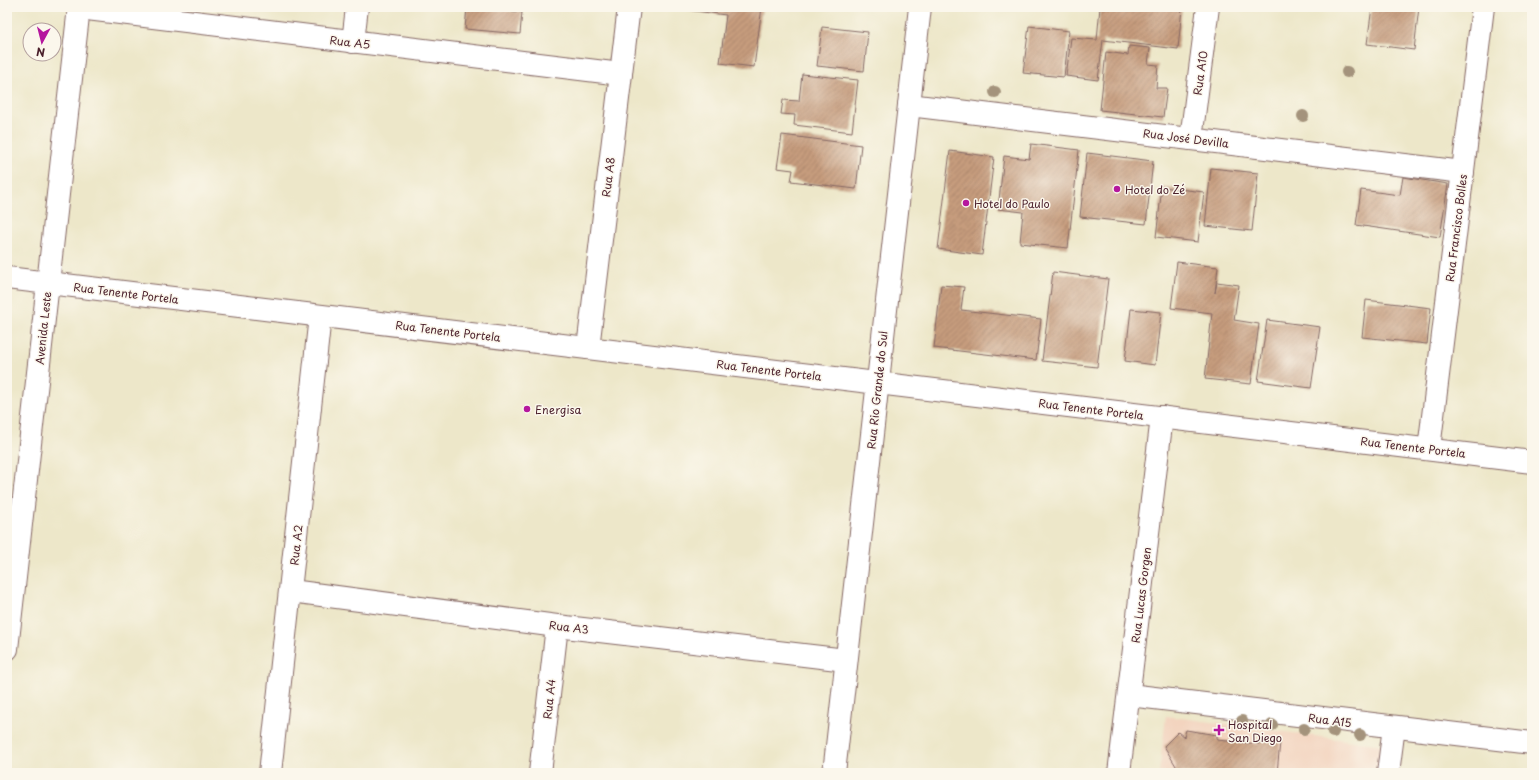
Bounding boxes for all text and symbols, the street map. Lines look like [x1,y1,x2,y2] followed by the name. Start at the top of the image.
[22,22,62,62] north arrow
[329,31,371,53] street label: Rua A5
[35,43,46,61] text: N
[1188,50,1212,96] street label: Rua A10
[1142,124,1230,152] street label: Rua José Devilla
[597,156,619,198] street label: Rua A8
[1441,173,1471,283] street label: Rua Francisco Bolles
[1125,181,1185,198] place label: Hotel do Zé
[1112,184,1122,194] marker: Hotel do Zé
[974,195,1050,212] place label: Hotel do Paulo
[961,198,971,208] marker: Hotel do Paulo
[72,278,180,308] street label: Rua Tenente Portela
[31,291,55,365] street label: Avenida Leste
[394,316,502,346] street label: Rua Tenente Portela
[862,330,892,450] street label: Rua Rio Grande do Sul
[715,355,823,385] street label: Rua Tenente Portela
[1037,394,1145,424] street label: Rua Tenente Portela
[535,401,581,418] place label: Energisa
[522,404,532,414] marker: Energisa
[1359,432,1467,462] street label: Rua Tenente Portela
[285,524,307,566] street label: Rua A2
[1127,546,1155,644] street label: Rua Lucas Gorgen
[548,616,590,638] street label: Rua A3
[538,678,560,720] street label: Rua A4
[1307,709,1353,731] street label: Rua A15
[1228,716,1282,746] place label: Hospital San Diego
[1213,724,1225,736] marker: Hospital San Diego

